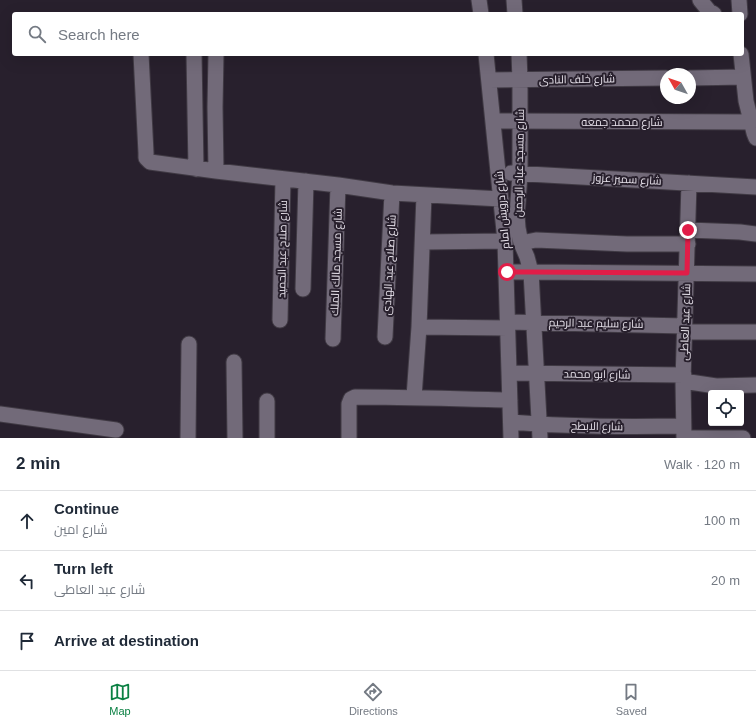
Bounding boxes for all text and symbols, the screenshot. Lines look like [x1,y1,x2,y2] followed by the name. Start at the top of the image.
[12,12,744,56] search box
[26,23,48,45] icon: search
[58,26,140,43] text: Search here
[660,68,696,104] north arrow
[539,72,615,88] street label: شارع خلف النادى
[512,109,528,217] street label: شارع مسجد عباد الرحمن
[581,116,663,130] street label: شارع محمد جمعه
[493,170,513,250] street label: شارع درويش امام
[591,171,662,189] street label: شارع سمير عزوز
[275,200,291,298] street label: شارع صلاح عبد الحميد
[328,208,346,316] street label: شارع مسجد مالك الملك
[380,214,400,316] street label: شارع صلاح عبد الهادى
[679,221,697,239] route end
[498,263,516,281] route start
[678,283,694,361] street label: شارع عبد العاطى
[548,316,644,332] street label: شارع سليم عبد الرحيم
[564,367,630,383] street label: شارع ابو محمد
[708,390,744,426] map controls
[708,390,744,426] button: locate
[571,420,623,434] street label: شارع الابطح
[16,454,60,473] text: 2 min
[664,457,740,472] text: Walk · 120 m
[54,500,119,517] text: Continue
[16,510,38,532] icon: ahead
[704,513,740,528] text: 100 m
[54,522,108,537] text: شارع امين
[54,560,113,577] text: Turn left
[16,570,38,592] icon: left
[711,573,740,588] text: 20 m
[54,582,145,597] text: شارع عبد العاطى
[16,630,38,652] icon: arrive
[54,632,199,649] text: Arrive at destination
[109,681,131,717] tab: Map
[349,681,398,717] tab: Directions
[616,681,647,717] tab: Saved

